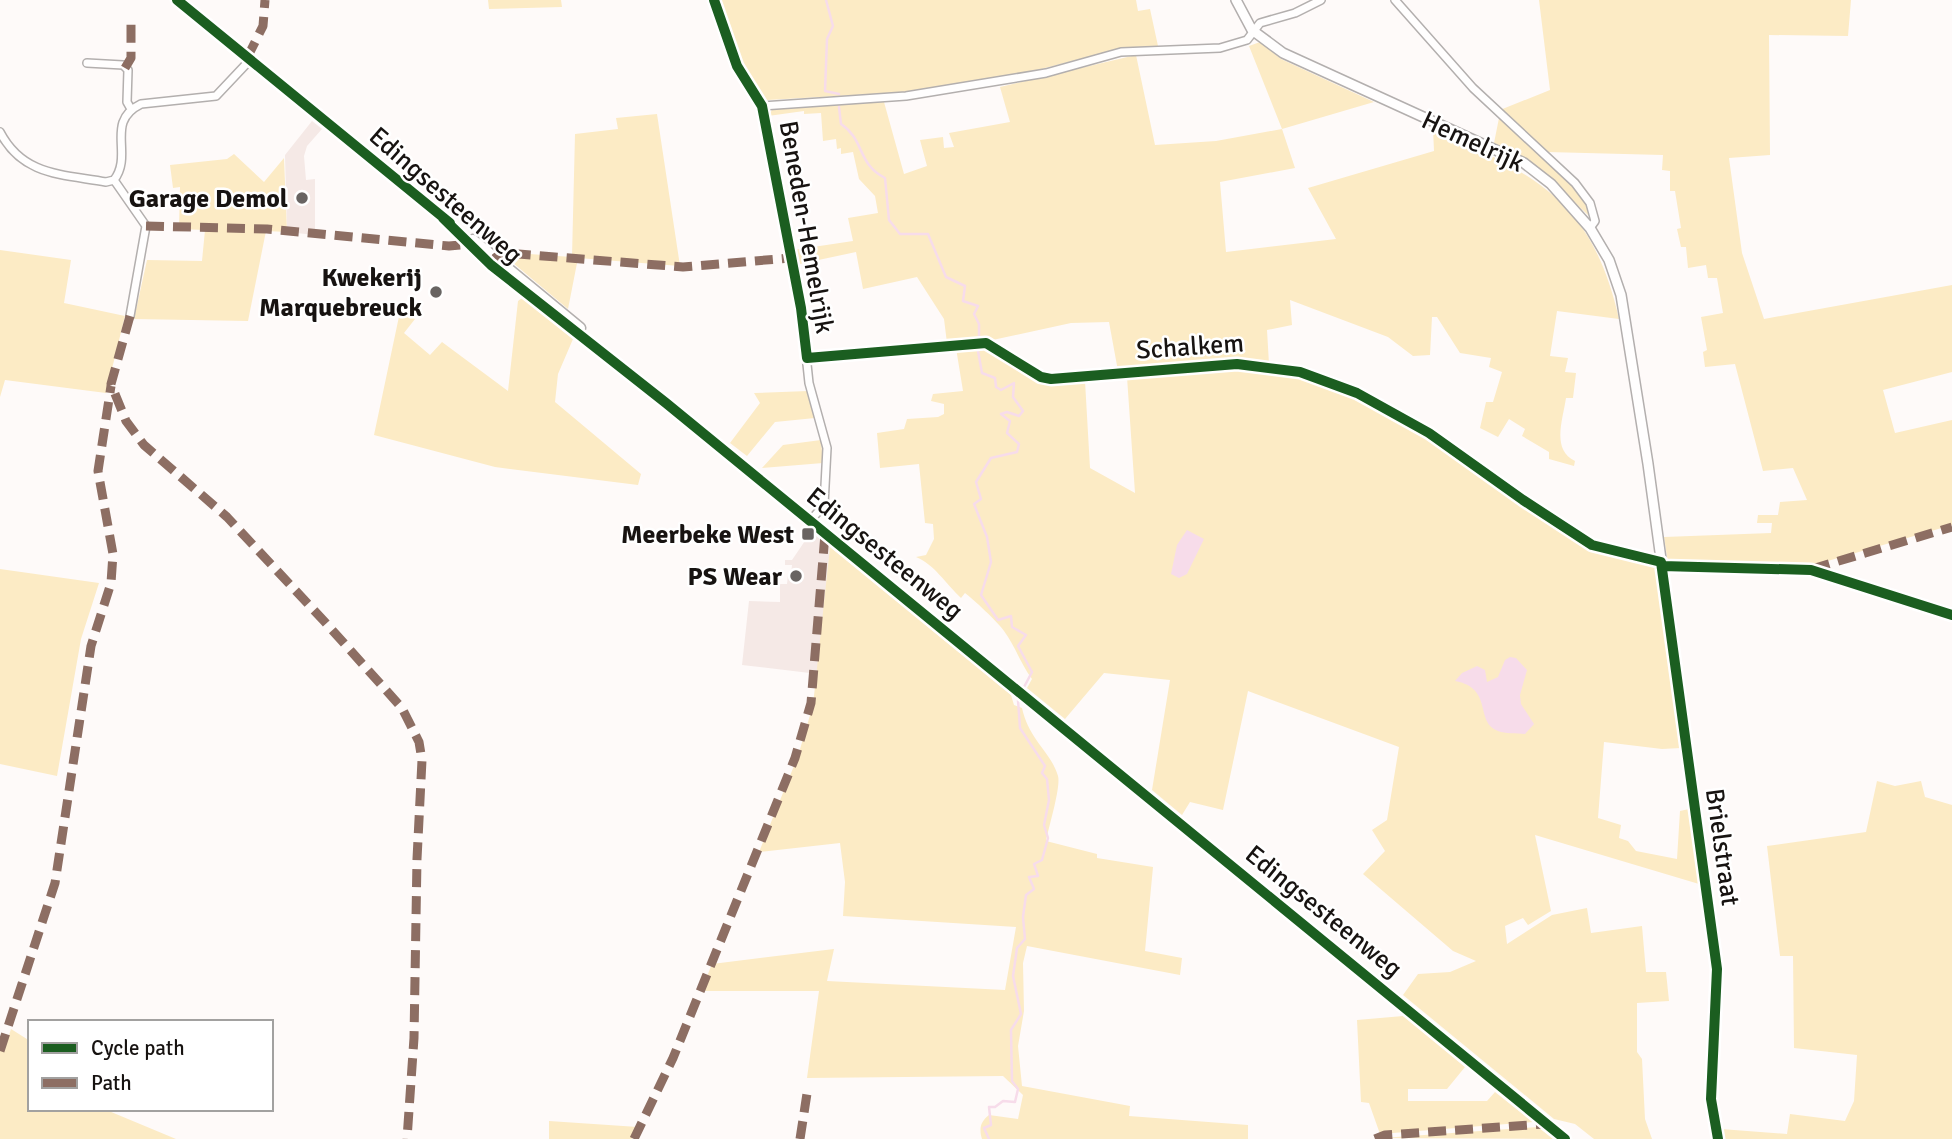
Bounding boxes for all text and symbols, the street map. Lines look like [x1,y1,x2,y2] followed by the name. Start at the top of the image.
[1416,104,1529,179] street label: Hemelrijk
[772,118,840,336] street label: Beneden-Hemelrijk
[362,120,529,271] street label: Edingsesteenweg
[129,183,288,215] place label: Garage Demol
[294,190,310,206] marker: Garage Demol
[259,262,422,324] place label: Kwekerij Marquebreuck
[428,284,444,300] marker: Kwekerij Marquebreuck
[1135,327,1245,367] street label: Schalkem
[799,481,969,627] street label: Edingsesteenweg
[621,519,794,551] place label: Meerbeke West
[800,526,816,542] marker: Meerbeke West
[687,561,783,593] place label: PS Wear
[788,568,804,584] marker: PS Wear
[1698,786,1746,908] street label: Brielstraat
[1238,839,1408,985] street label: Edingsesteenweg
[28,1020,273,1111] legend
[91,1035,185,1061] text: Cycle path
[91,1070,132,1096] text: Path

